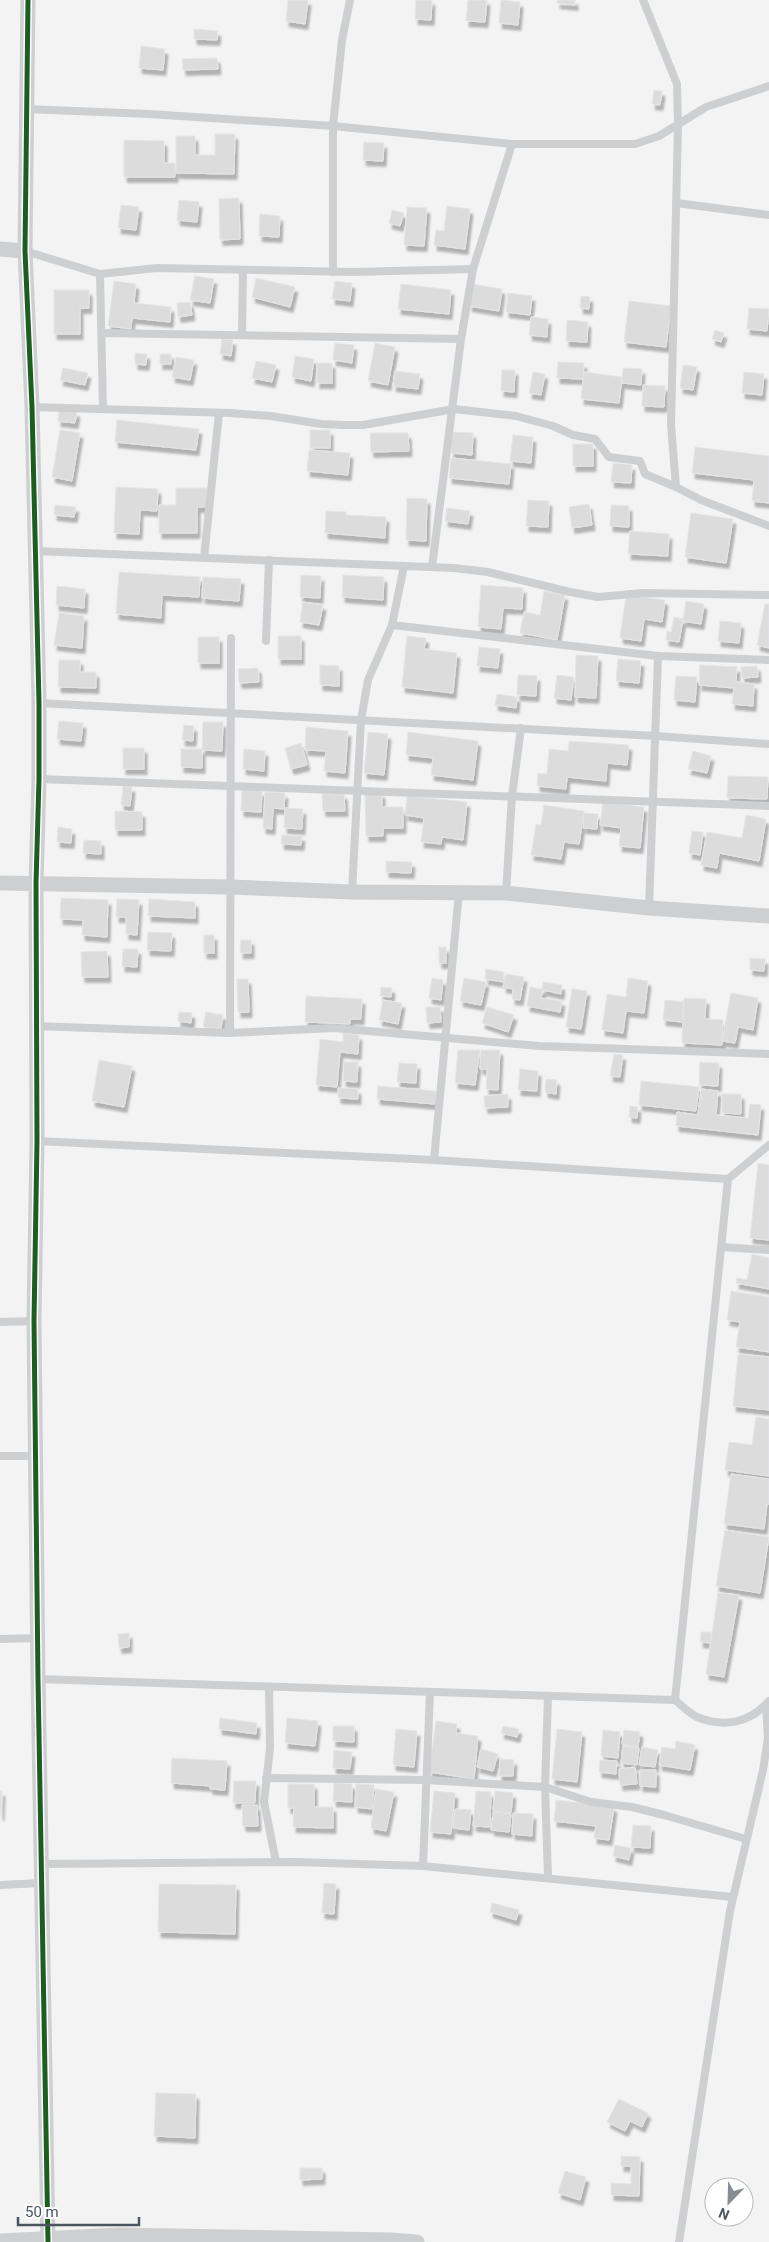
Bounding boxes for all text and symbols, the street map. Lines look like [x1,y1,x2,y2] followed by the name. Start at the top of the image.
[704,2177,754,2227] north arrow
[18,2194,139,2226] scale bar
[25,2203,59,2221] text: 50 m
[716,2205,732,2223] text: N

